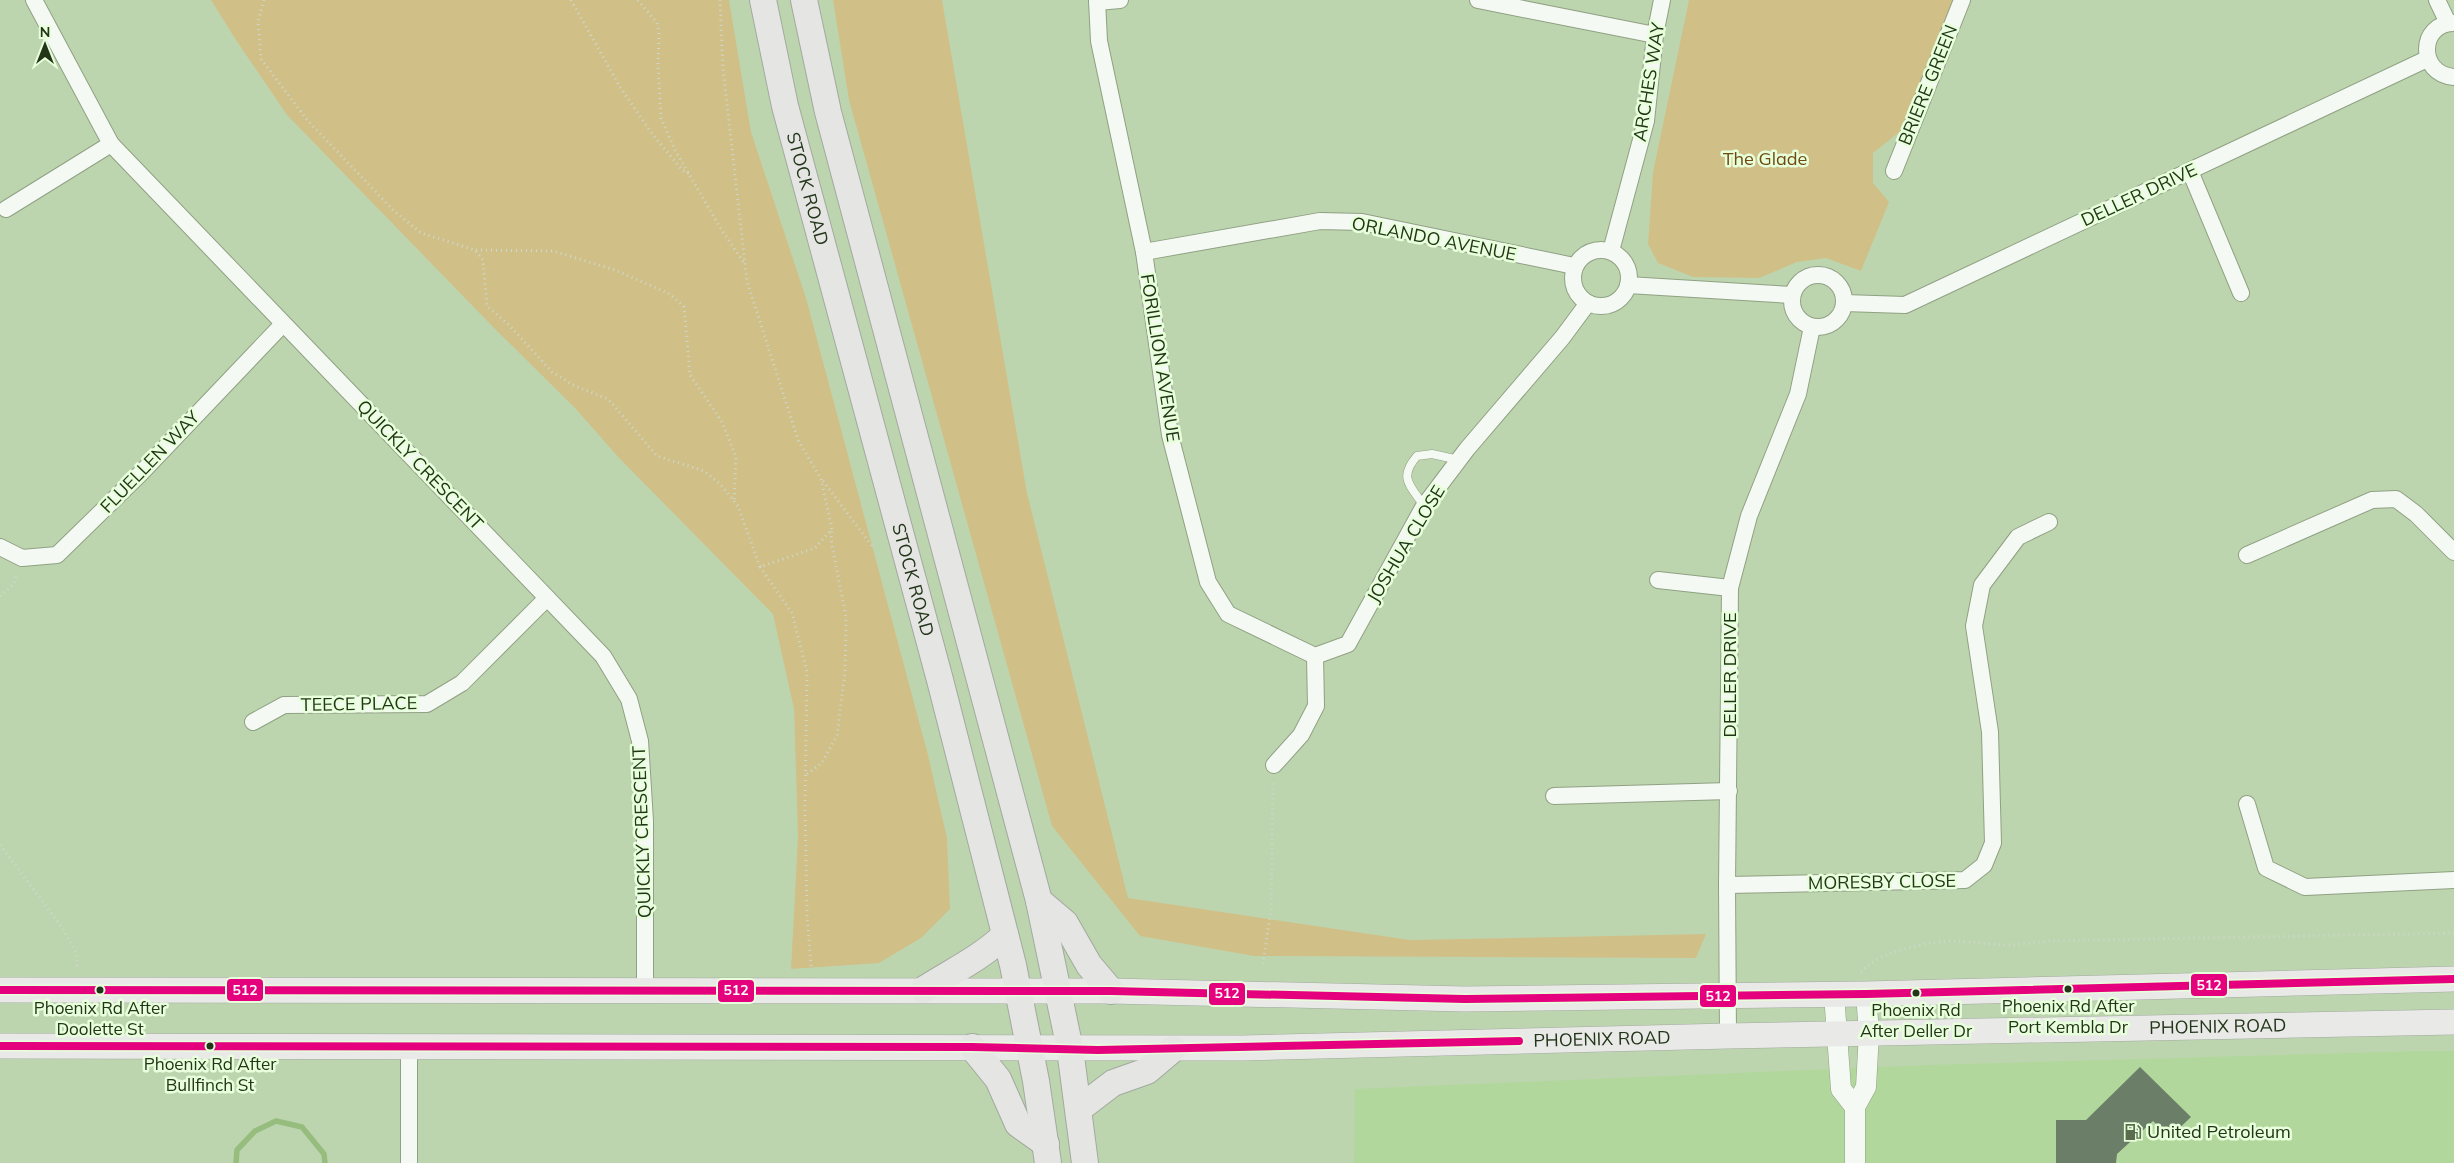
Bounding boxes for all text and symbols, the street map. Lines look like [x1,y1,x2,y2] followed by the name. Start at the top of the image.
[20,20,70,70] north arrow
[1628,20,1669,143] street label: ARCHES WAY
[1893,21,1962,148] street label: BRIERE GREEN
[40,23,50,41] text: N
[782,130,834,248] street label: STOCK ROAD
[1723,147,1807,170] park label: The Glade
[2077,158,2200,231] street label: DELLER DRIVE
[1350,211,1518,266] street label: ORLANDO AVENUE
[1136,272,1185,444] street label: FORILLION AVENUE
[352,395,489,535] street label: QUICKLY CRESCENT
[95,405,205,518] street label: FLUELLEN WAY
[1361,481,1450,607] street label: JOSHUA CLOSE
[887,521,940,639] street label: STOCK ROAD
[1718,612,1741,738] street label: DELLER DRIVE
[300,691,418,716] street label: TEECE PLACE
[627,745,656,919] street label: QUICKLY CRESCENT
[1808,869,1956,894] street label: MORESBY CLOSE
[2190,973,2228,997] line badge: 512
[2196,976,2222,994] text: 512
[226,978,264,1002] line badge: 512
[717,979,755,1003] line badge: 512
[232,981,258,999] text: 512
[723,981,749,999] text: 512
[1208,982,1246,1006] line badge: 512
[1214,984,1240,1002] text: 512
[1699,984,1737,1008] line badge: 512
[2063,984,2073,994] marker: Phoenix Rd After Port Kembla Dr
[95,985,105,995] marker: Phoenix Rd After Doolette St
[1705,987,1731,1005] text: 512
[1911,988,1921,998] marker: Phoenix Rd After Deller Dr
[2002,995,2135,1037] place label: Phoenix Rd After Port Kembla Dr
[34,997,167,1039] place label: Phoenix Rd After Doolette St
[1860,999,1973,1041] place label: Phoenix Rd After Deller Dr
[2149,1013,2287,1039] street label: PHOENIX ROAD
[1533,1025,1671,1052] street label: PHOENIX ROAD
[205,1041,215,1051] marker: Phoenix Rd After Bullfinch St
[144,1053,277,1095] place label: Phoenix Rd After Bullfinch St
[2147,1120,2291,1143] place label: United Petroleum
[2123,1122,2143,1142] fuel station icon: United Petroleum

